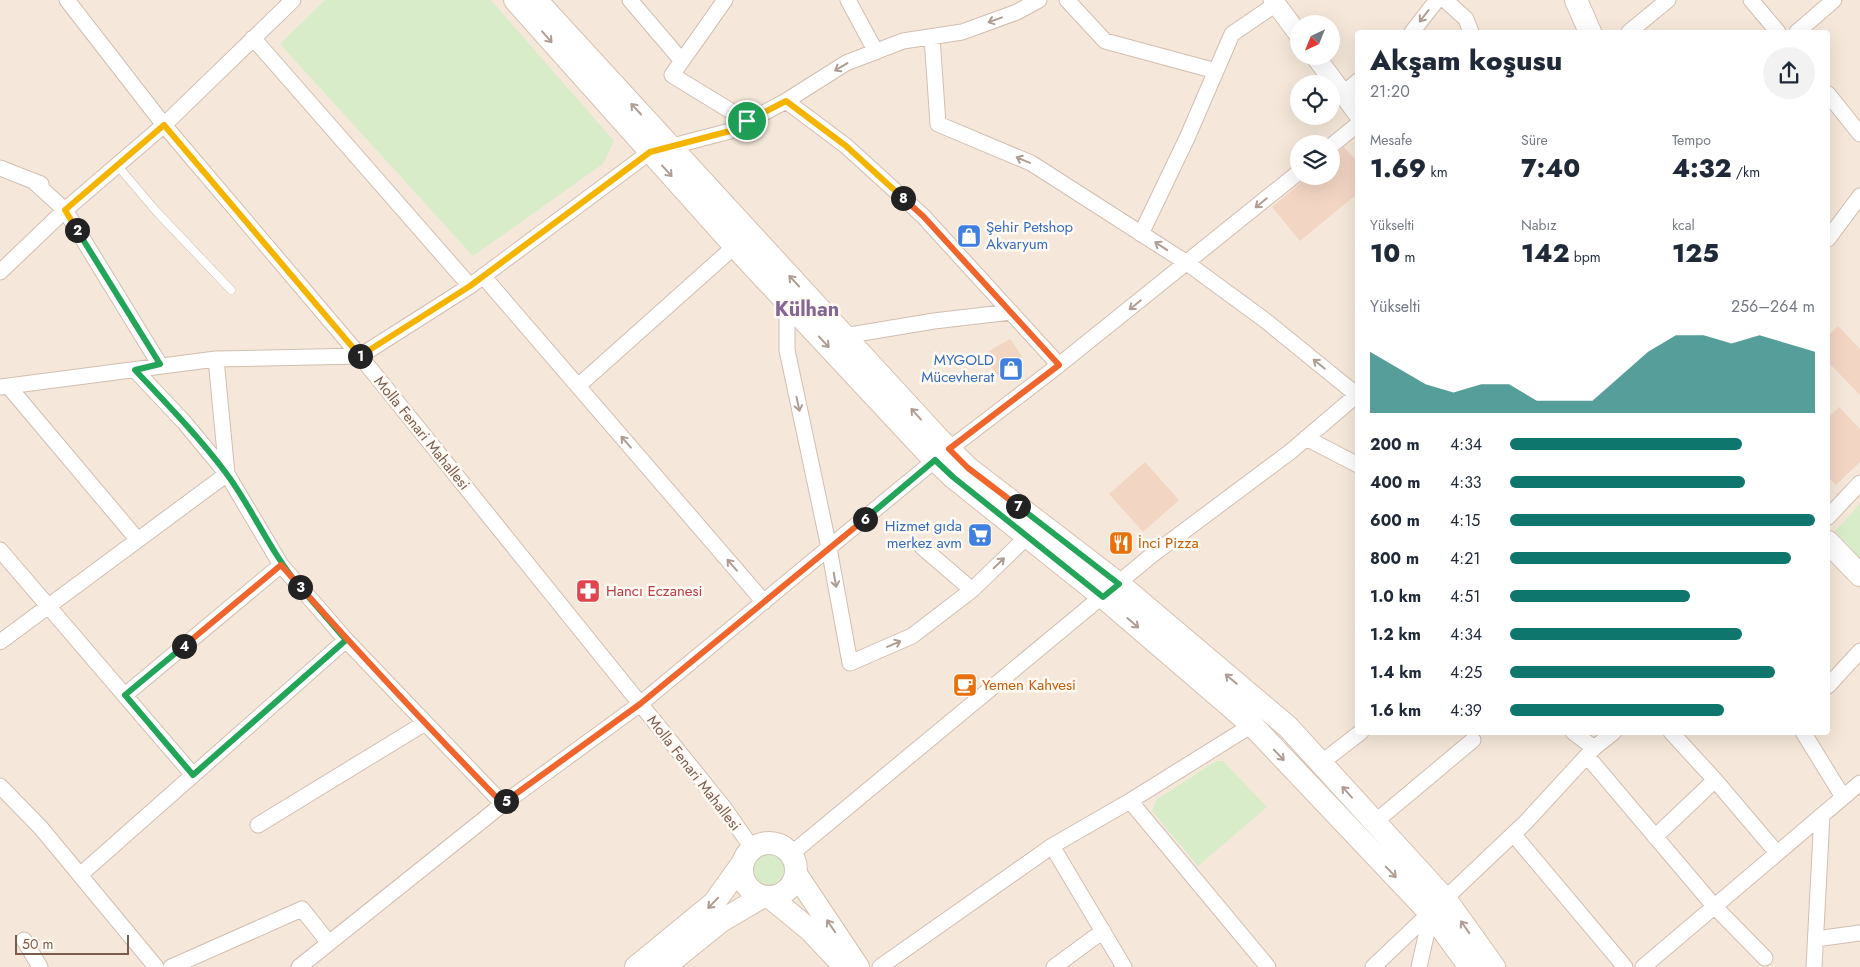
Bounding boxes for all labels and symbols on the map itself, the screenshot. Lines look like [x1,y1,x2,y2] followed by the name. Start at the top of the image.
[1419,9,1430,22] one-way arrow
[1290,15,1340,65] north arrow
[988,16,1003,25] one-way arrow
[541,30,553,43] one-way arrow
[834,62,848,72] one-way arrow
[726,100,768,142] pin
[630,103,642,116] one-way arrow
[1016,154,1031,163] one-way arrow
[661,164,673,177] one-way arrow
[890,186,916,210] pin: 8
[1255,197,1268,208] one-way arrow
[986,216,1074,255] place label: Şehir Petshop Akvaryum
[64,218,90,242] pin: 2
[956,223,982,249] shop icon: Şehir Petshop Akvaryum
[1154,241,1168,251] one-way arrow
[788,275,800,288] one-way arrow
[775,295,839,324] district label: Külhan
[1128,299,1141,310] one-way arrow
[818,336,830,349] one-way arrow
[348,344,372,368] pin: 1
[921,349,994,388] place label: MYGOLD Mücevherat
[998,356,1024,382] shop icon: MYGOLD Mücevherat
[1313,358,1326,369] one-way arrow
[369,371,475,495] street label: Molla Fenari Mahallesi
[794,395,803,411] one-way arrow
[910,408,922,420] one-way arrow
[621,435,632,448] one-way arrow
[1006,494,1030,518] pin: 7
[852,506,878,532] pin: 6
[885,515,962,554] place label: Hizmet gıda merkez avm
[967,522,993,548] supermarket icon: Hizmet gıda merkez avm
[1108,530,1134,556] restaurant icon: İnci Pizza
[1138,532,1199,554] place label: İnci Pizza
[993,557,1006,569] one-way arrow
[727,559,738,572] one-way arrow
[830,571,840,587] one-way arrow
[288,574,312,600] pin: 3
[575,578,601,604] pharmacy icon: Hancı Eczanesi
[606,580,702,602] place label: Hancı Eczanesi
[1126,617,1139,629] one-way arrow
[172,634,196,658] pin: 4
[886,639,902,648] one-way arrow
[952,672,978,698] cafe icon: Yemen Kahvesi
[1225,673,1238,684] one-way arrow
[982,674,1076,696] place label: Yemen Kahvesi
[642,711,746,835] street label: Molla Fenari Mahallesi
[1273,748,1285,761] one-way arrow
[1341,785,1353,798] one-way arrow
[494,788,518,814] pin: 5
[1385,866,1397,879] one-way arrow
[707,897,719,909] one-way arrow
[826,919,836,933] one-way arrow
[1460,920,1470,934] one-way arrow
[15,932,129,955] scale bar

